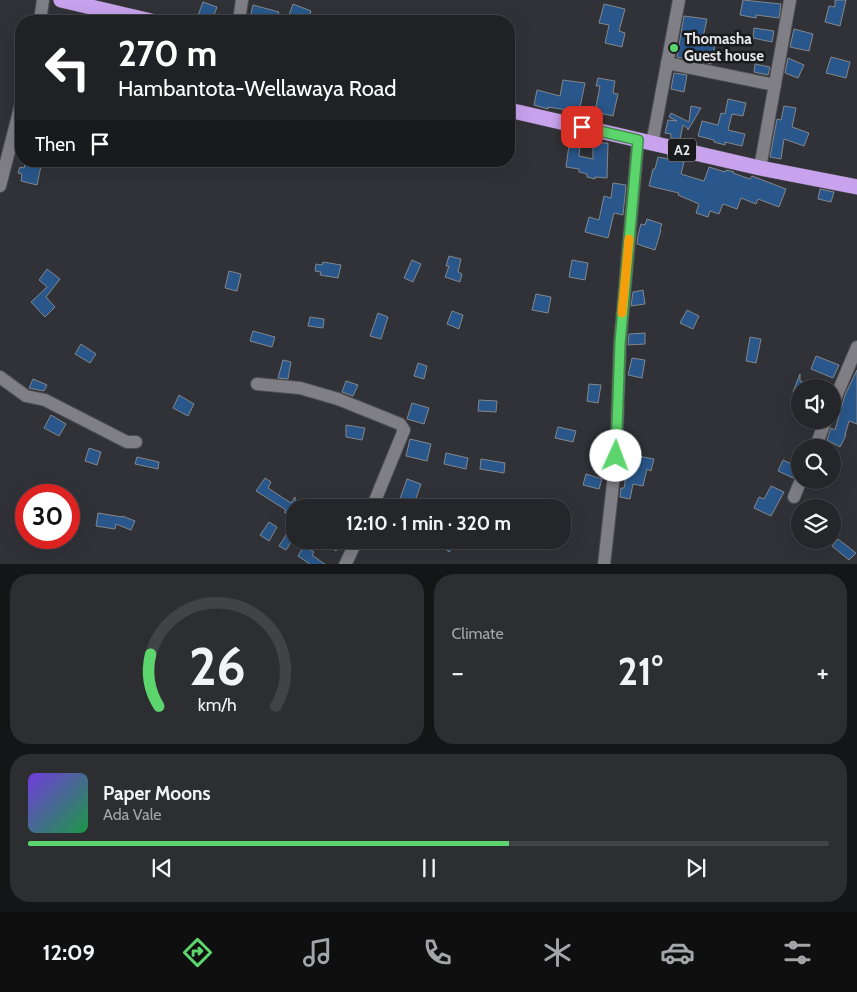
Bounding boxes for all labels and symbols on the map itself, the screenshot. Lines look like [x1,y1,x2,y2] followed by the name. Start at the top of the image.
[684,30,764,65] place label: Thomasha Guest house
[668,42,680,54] marker: Thomasha Guest house
[561,106,603,148] pin
[668,138,696,162] road number: A2
[589,429,641,481] position arrow
[15,484,80,549] speed limit sign: 30

